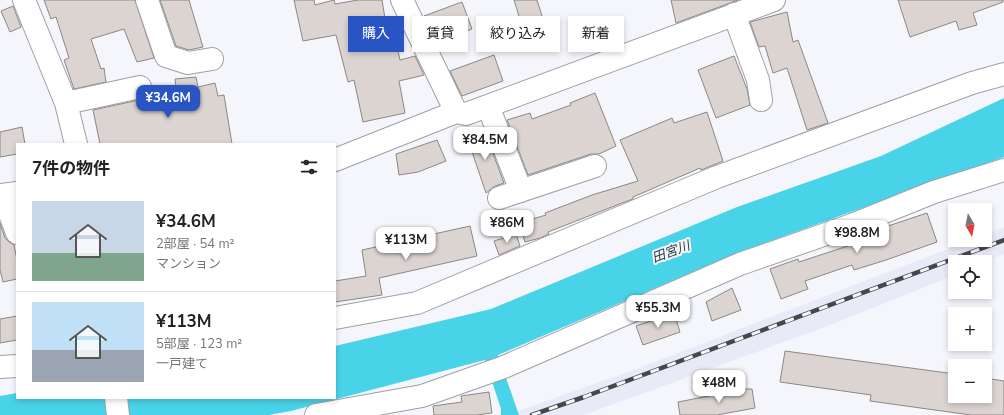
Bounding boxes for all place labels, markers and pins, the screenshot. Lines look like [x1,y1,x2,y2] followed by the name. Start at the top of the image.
[135,85,201,119] pin: ¥34.6M
[452,127,518,161] pin: ¥84.5M
[483,210,531,244] pin: ¥86M
[824,220,890,254] pin: ¥98.8M
[378,227,434,261] pin: ¥113M
[625,295,691,329] pin: ¥55.3M
[695,370,743,404] pin: ¥48M

